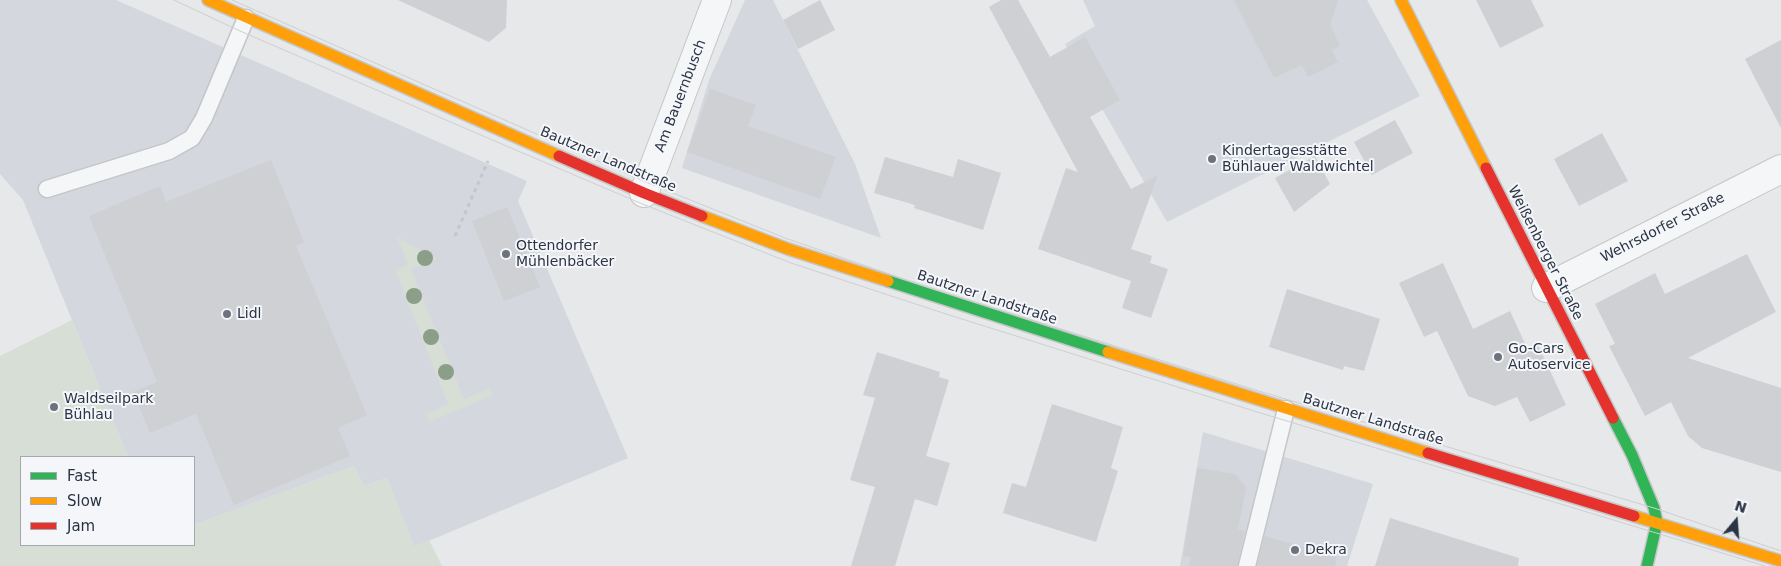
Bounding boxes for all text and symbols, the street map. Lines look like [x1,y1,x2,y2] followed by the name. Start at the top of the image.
[652,37,710,155] street label: Am Bauernbusch
[537,124,679,196] street label: Bautzner Landstraße
[1222,143,1374,176] place label: Kindertagesstätte Bühlauer Waldwichtel
[1206,153,1218,165] marker: Kindertagesstätte Bühlauer Waldwichtel
[1504,183,1586,323] street label: Weißenberger Straße
[1598,189,1728,267] street label: Wehrsdorfer Straße
[516,238,614,270] place label: Ottendorfer Mühlenbäcker
[500,248,512,260] marker: Ottendorfer Mühlenbäcker
[915,267,1059,329] street label: Bautzner Landstraße
[237,306,261,322] place label: Lidl
[221,308,233,320] marker: Lidl
[1508,341,1591,374] place label: Go-Cars Autoservice
[1492,351,1504,363] marker: Go-Cars Autoservice
[64,391,153,424] place label: Waldseilpark Bühlau
[1301,391,1445,449] street label: Bautzner Landstraße
[48,401,60,413] marker: Waldseilpark Bühlau
[20,456,195,546] legend
[67,467,97,485] text: Fast
[67,492,102,510] text: Slow
[1711,496,1761,546] north arrow
[1733,497,1749,516] text: N
[67,517,95,535] text: Jam
[1305,542,1347,558] place label: Dekra
[1289,544,1301,556] marker: Dekra

